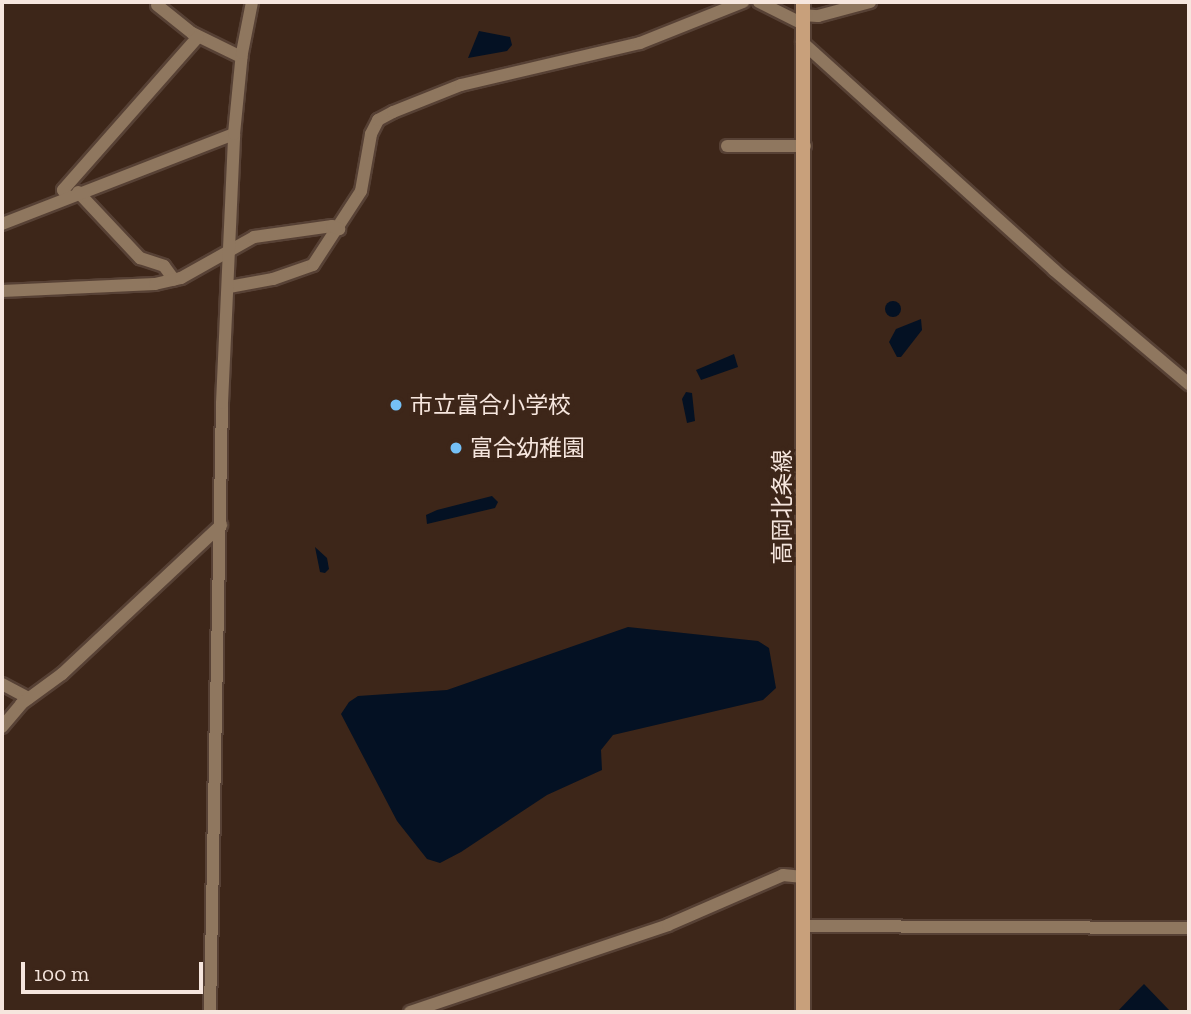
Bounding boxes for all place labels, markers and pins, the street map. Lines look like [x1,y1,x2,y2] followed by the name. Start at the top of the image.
[410,391,571,419] place label: 市立富合小学校
[388,397,404,413] marker: 市立富合小学校
[470,434,585,462] place label: 富合幼稚園
[448,440,464,456] marker: 富合幼稚園

